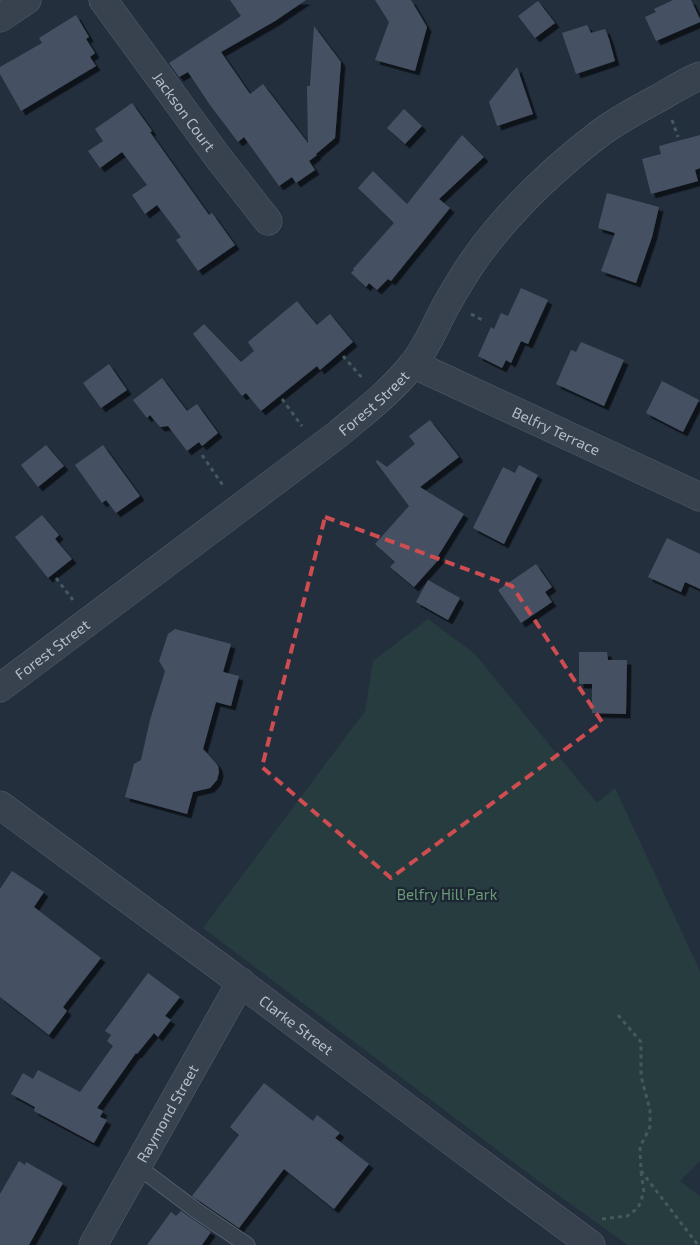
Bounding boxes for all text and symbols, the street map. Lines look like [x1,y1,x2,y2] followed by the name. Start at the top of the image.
[149,68,220,155] street label: Jackson Court
[334,366,413,439] street label: Forest Street
[510,402,603,459] street label: Belfry Terrace
[11,615,93,683] street label: Forest Street
[397,885,498,903] park label: Belfry Hill Park
[256,991,337,1058] street label: Clarke Street
[132,1061,202,1166] street label: Raymond Street

